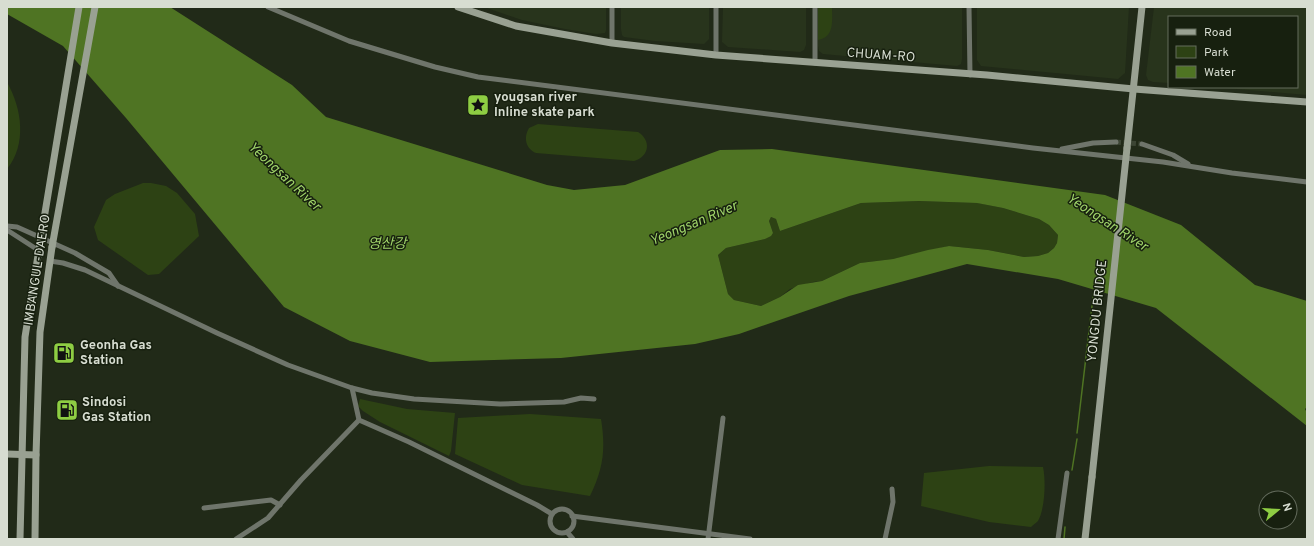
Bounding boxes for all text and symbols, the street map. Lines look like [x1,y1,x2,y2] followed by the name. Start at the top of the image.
[1168,16,1298,88] legend
[1204,25,1232,41] text: Road
[1204,45,1229,61] text: Park
[846,46,916,66] street label: CHUAM-RO
[1204,65,1236,81] text: Water
[494,90,595,121] place label: yougsan river Inline skate park
[465,92,491,118] place icon: yougsan river Inline skate park
[244,139,325,216] water label: Yeongsan River
[1063,190,1152,256] water label: Yeongsan River
[648,197,742,250] water label: Yeongsan River
[21,213,55,327] street label: IMBANGUL-DAERO
[368,236,408,253] water label: 영산강
[1085,259,1111,363] street label: YONGDU BRIDGE
[80,338,152,369] place label: Geonha Gas Station
[51,340,77,366] fuel station icon: Geonha Gas Station
[82,395,151,426] place label: Sindosi Gas Station
[54,397,80,423] fuel station icon: Sindosi Gas Station
[1258,490,1298,530] north arrow
[1279,501,1294,513] text: N

